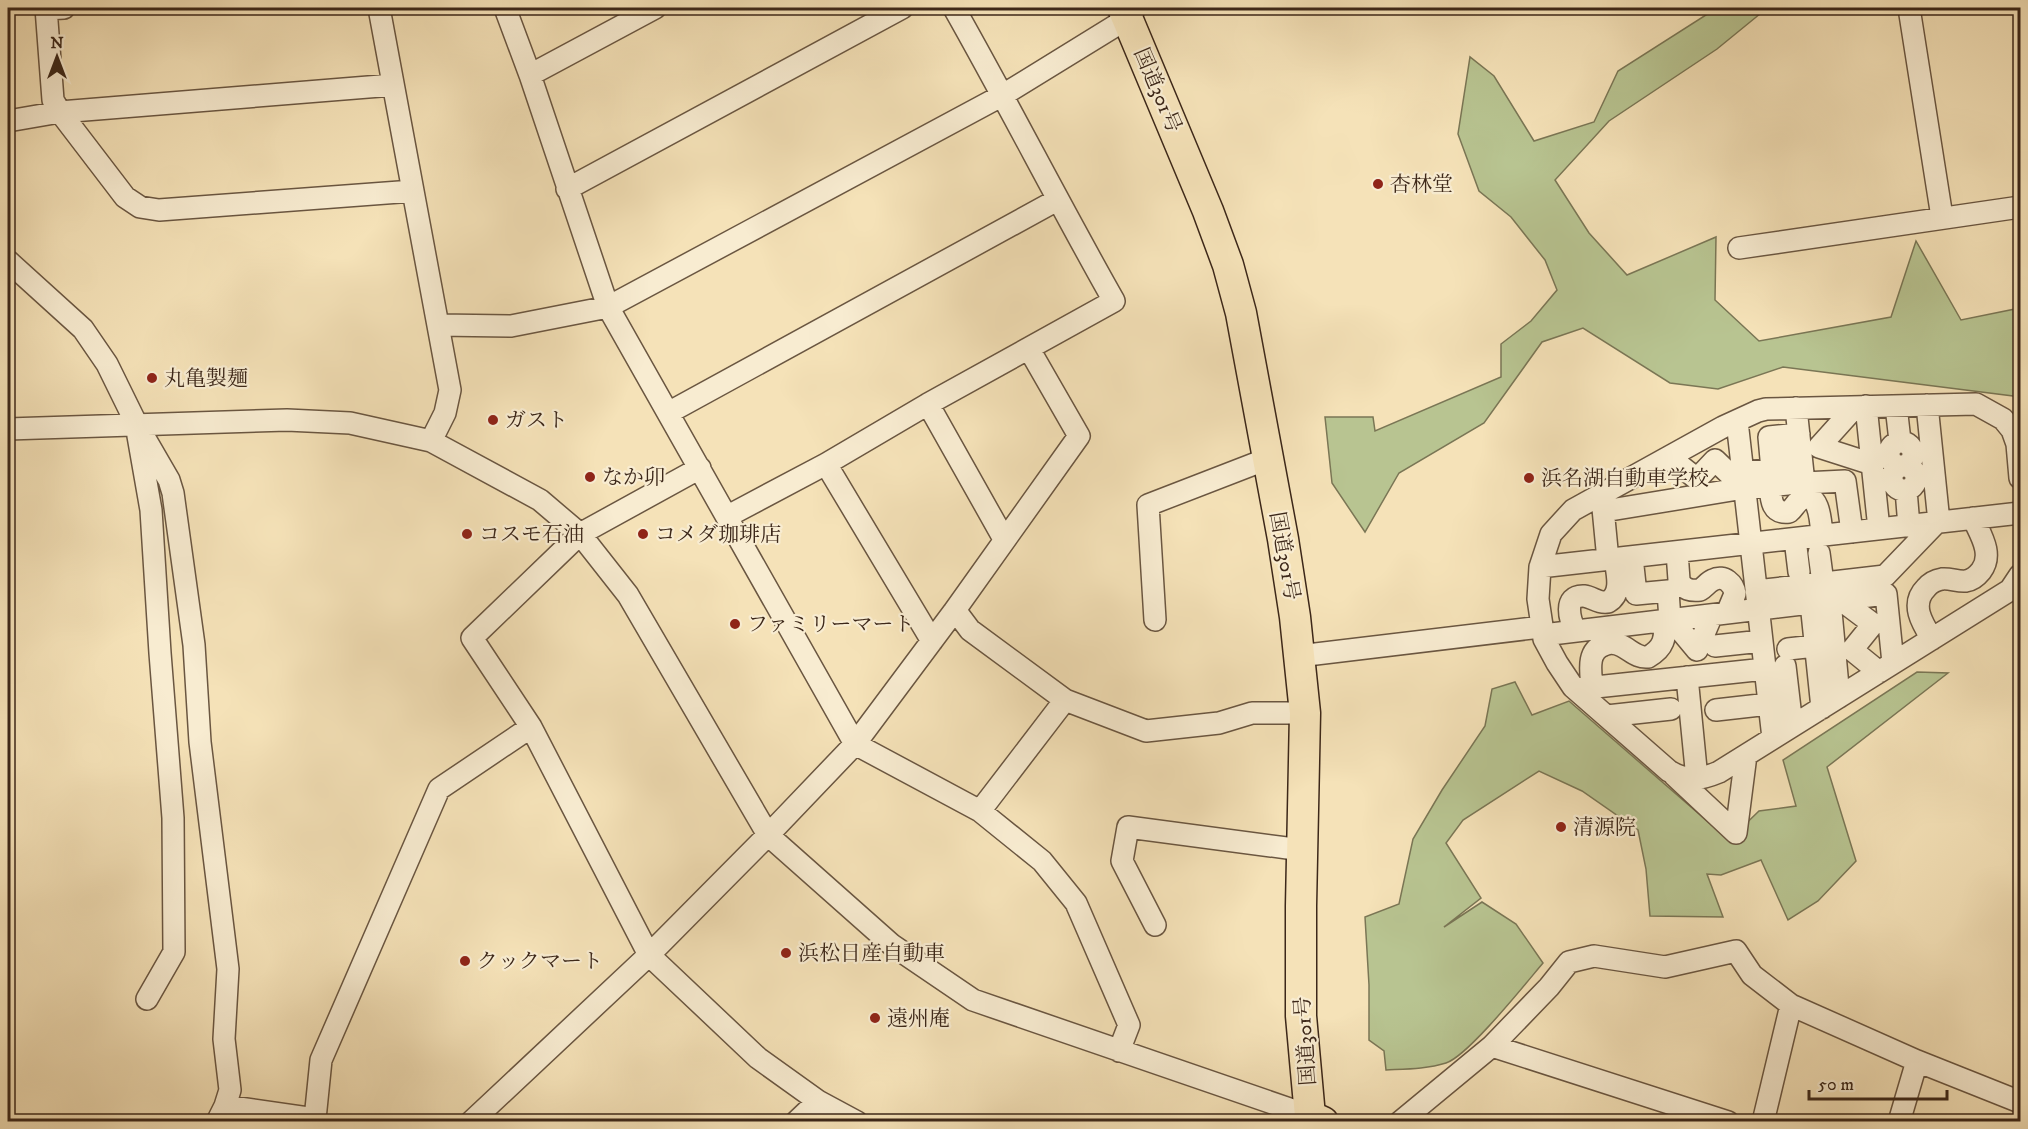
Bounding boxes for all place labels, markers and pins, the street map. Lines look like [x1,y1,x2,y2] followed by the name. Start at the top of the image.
[1390,172,1453,198] place label: 杏林堂
[1371,177,1385,191] marker: 杏林堂
[164,366,248,392] place label: 丸亀製麺
[145,371,159,385] marker: 丸亀製麺
[505,408,568,434] place label: ガスト
[486,413,500,427] marker: ガスト
[602,465,665,491] place label: なか卯
[1541,466,1709,492] place label: 浜名湖自動車学校
[583,470,597,484] marker: なか卯
[1522,471,1536,485] marker: 浜名湖自動車学校
[479,522,584,548] place label: コスモ石油
[655,522,781,548] place label: コメダ珈琲店
[460,527,474,541] marker: コスモ石油
[636,527,650,541] marker: コメダ珈琲店
[747,612,915,638] place label: ファミリーマート
[728,617,742,631] marker: ファミリーマート
[1573,815,1636,841] place label: 清源院
[1554,820,1568,834] marker: 清源院
[798,941,945,967] place label: 浜松日産自動車
[779,946,793,960] marker: 浜松日産自動車
[477,949,603,975] place label: クックマート
[458,954,472,968] marker: クックマート
[887,1006,950,1032] place label: 遠州庵
[868,1011,882,1025] marker: 遠州庵

